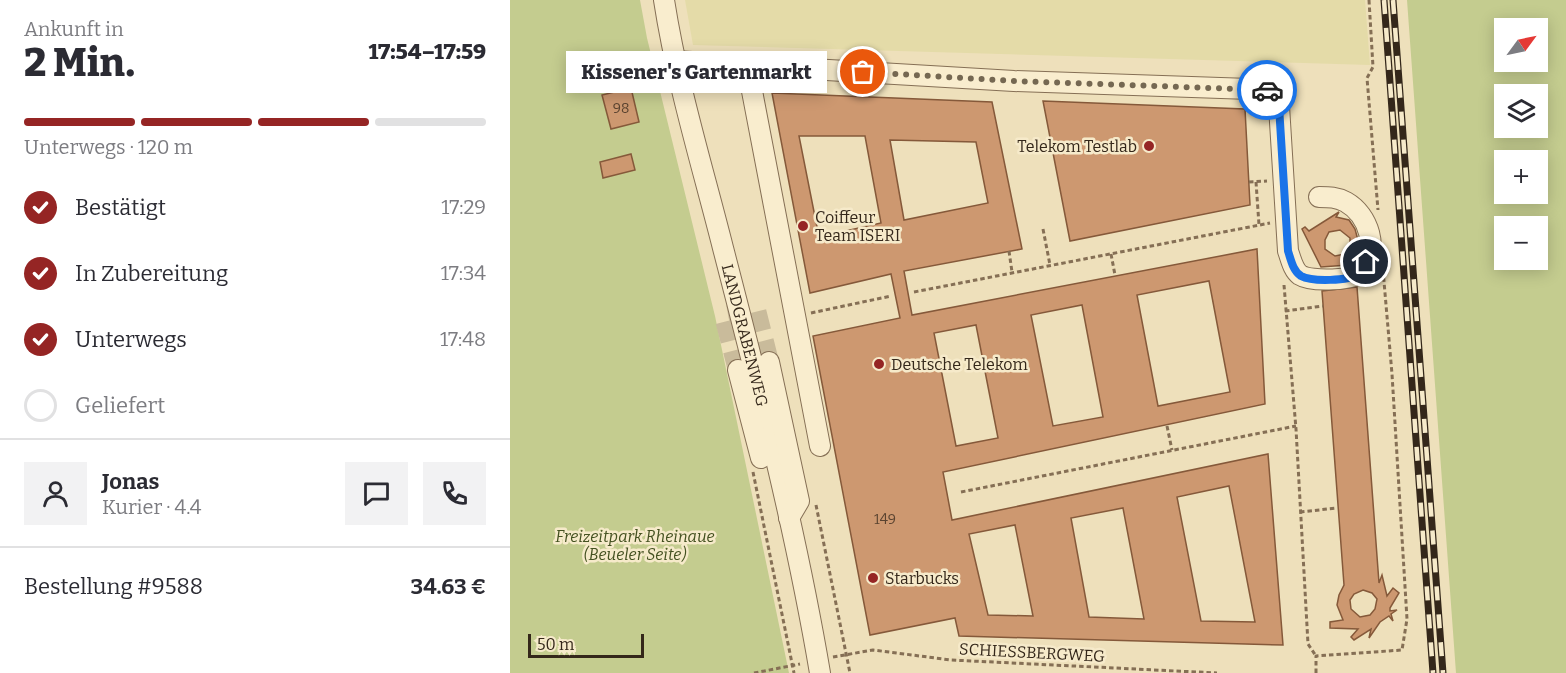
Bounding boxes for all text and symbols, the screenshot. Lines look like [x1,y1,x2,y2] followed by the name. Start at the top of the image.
[24,17,124,41] text: Ankunft in
[1494,18,1548,72] north arrow
[1494,18,1548,270] map controls
[369,38,486,65] text: 17:54–17:59
[24,40,135,86] text: 2 Min.
[837,46,888,97] pin
[566,51,827,93] callout: Kissener's Gartenmarkt
[846,55,879,88] icon: bag
[581,60,812,84] text: Kissener's Gartenmarkt
[1237,60,1297,120] courier
[1251,74,1284,107] icon: car
[1494,84,1548,138] button: layers
[613,100,629,117] house number: 98
[24,135,193,159] text: Unterwegs · 120 m
[1017,137,1137,156] place label: Telekom Testlab
[1142,139,1156,153] marker: Telekom Testlab
[1494,150,1548,204] button: +
[24,191,57,224] icon: check
[75,194,166,221] text: Bestätigt
[441,195,486,219] text: 17:29
[815,208,900,245] place label: Coiffeur Team ISERI
[1494,216,1548,270] button: −
[796,219,810,233] marker: Coiffeur Team ISERI
[1340,236,1391,287] pin
[1349,245,1382,278] icon: home
[24,257,57,290] icon: check
[75,260,228,287] text: In Zubereitung
[441,261,486,285] text: 17:34
[718,262,772,409] street label: LANDGRABENWEG
[24,323,57,356] icon: check
[75,326,187,353] text: Unterwegs
[440,327,486,351] text: 17:48
[891,355,1028,374] place label: Deutsche Telekom
[872,357,886,371] marker: Deutsche Telekom
[75,392,165,419] text: Geliefert
[24,462,87,525] button: person
[345,462,408,525] button: chat
[423,462,486,525] button: phone
[102,468,159,495] text: Jonas
[102,495,201,519] text: Kurier · 4.4
[874,511,896,528] house number: 149
[555,527,715,564] park label: Freizeitpark Rheinaue (Beueler Seite)
[885,569,959,588] place label: Starbucks
[866,571,880,585] marker: Starbucks
[24,573,203,600] text: Bestellung #9588
[411,573,486,600] text: 34.63 €
[528,631,644,658] scale bar
[537,635,574,654] text: 50 m
[959,639,1105,666] street label: SCHIESSBERGWEG

